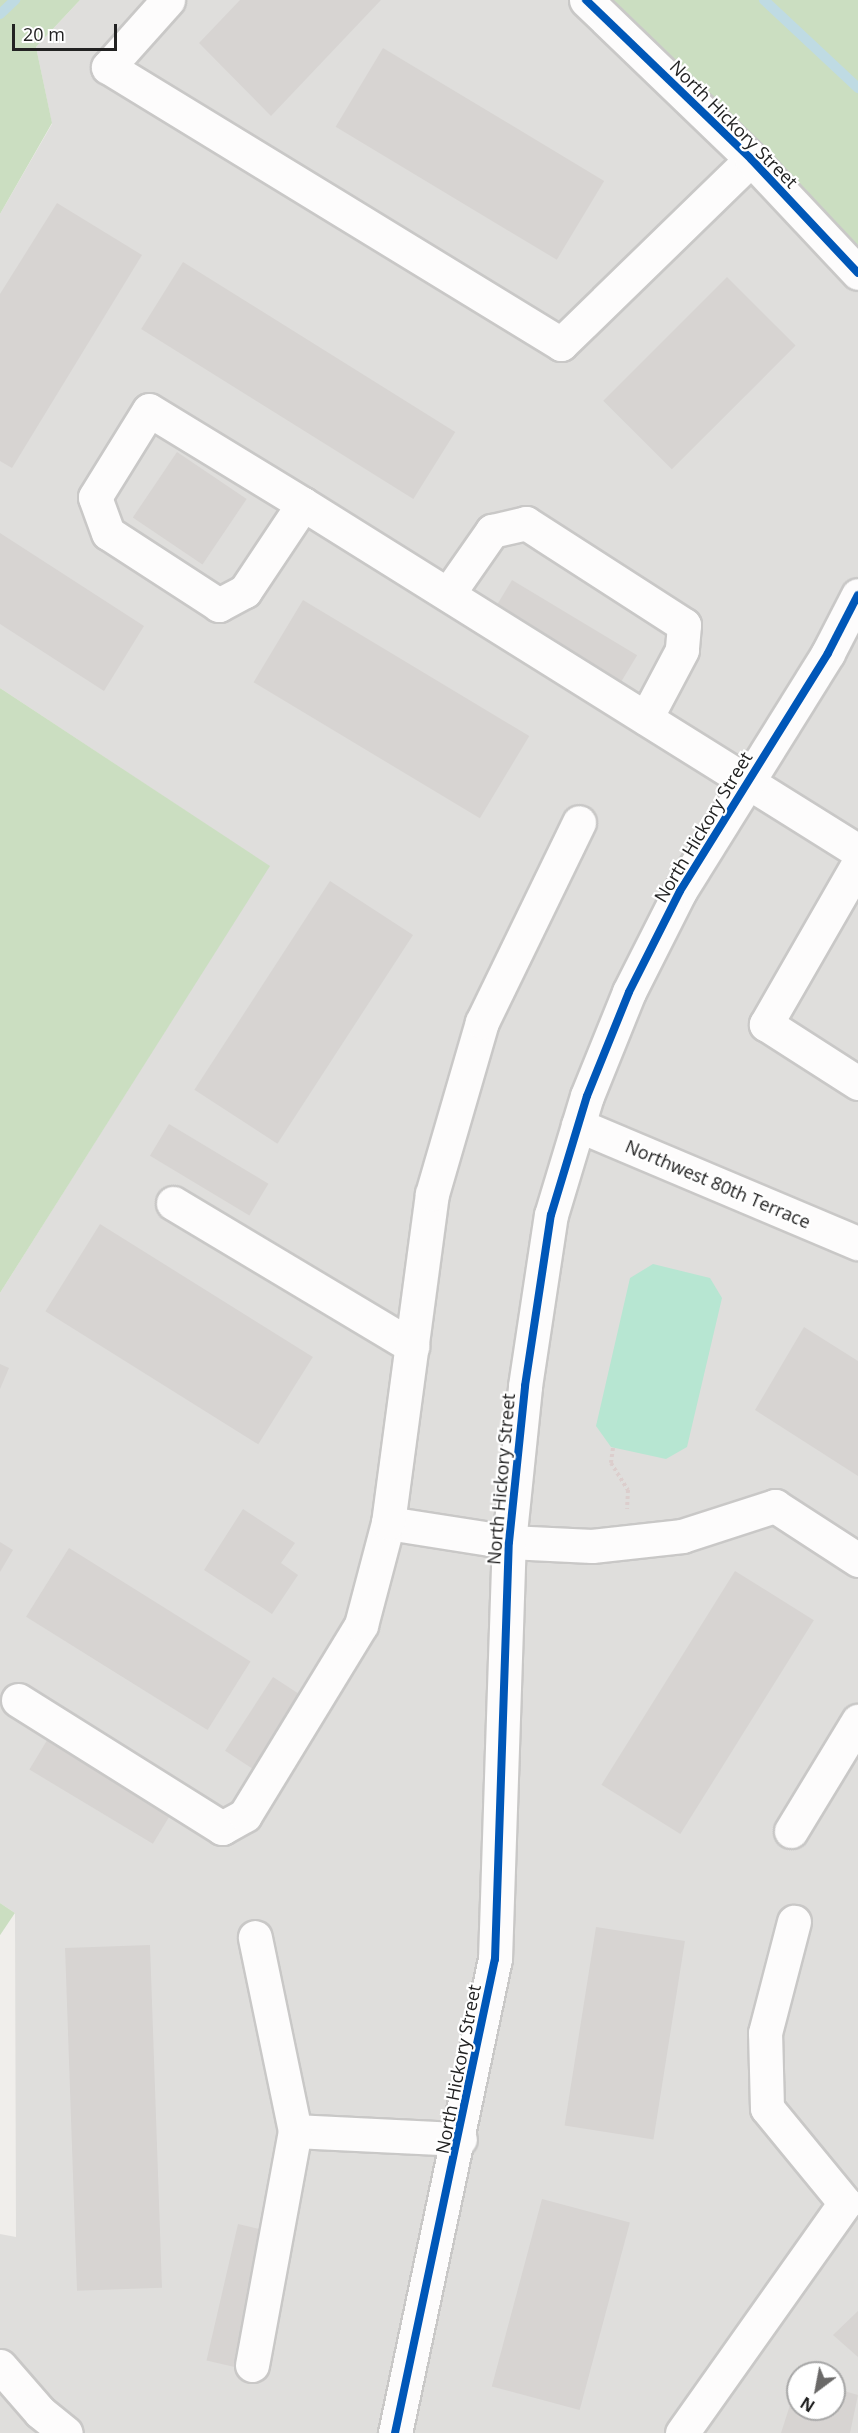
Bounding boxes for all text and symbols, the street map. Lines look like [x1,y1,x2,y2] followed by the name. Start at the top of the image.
[15,12,120,50] scale bar
[23,22,65,46] text: 20 m
[666,56,802,192] street label: North Hickory Street
[649,748,757,906] street label: North Hickory Street
[622,1135,814,1233] street label: Northwest 80th Terrace
[483,1392,519,1566] street label: North Hickory Street
[431,1983,485,2155] street label: North Hickory Street
[786,2361,846,2421] north arrow
[796,2392,819,2417] text: N

